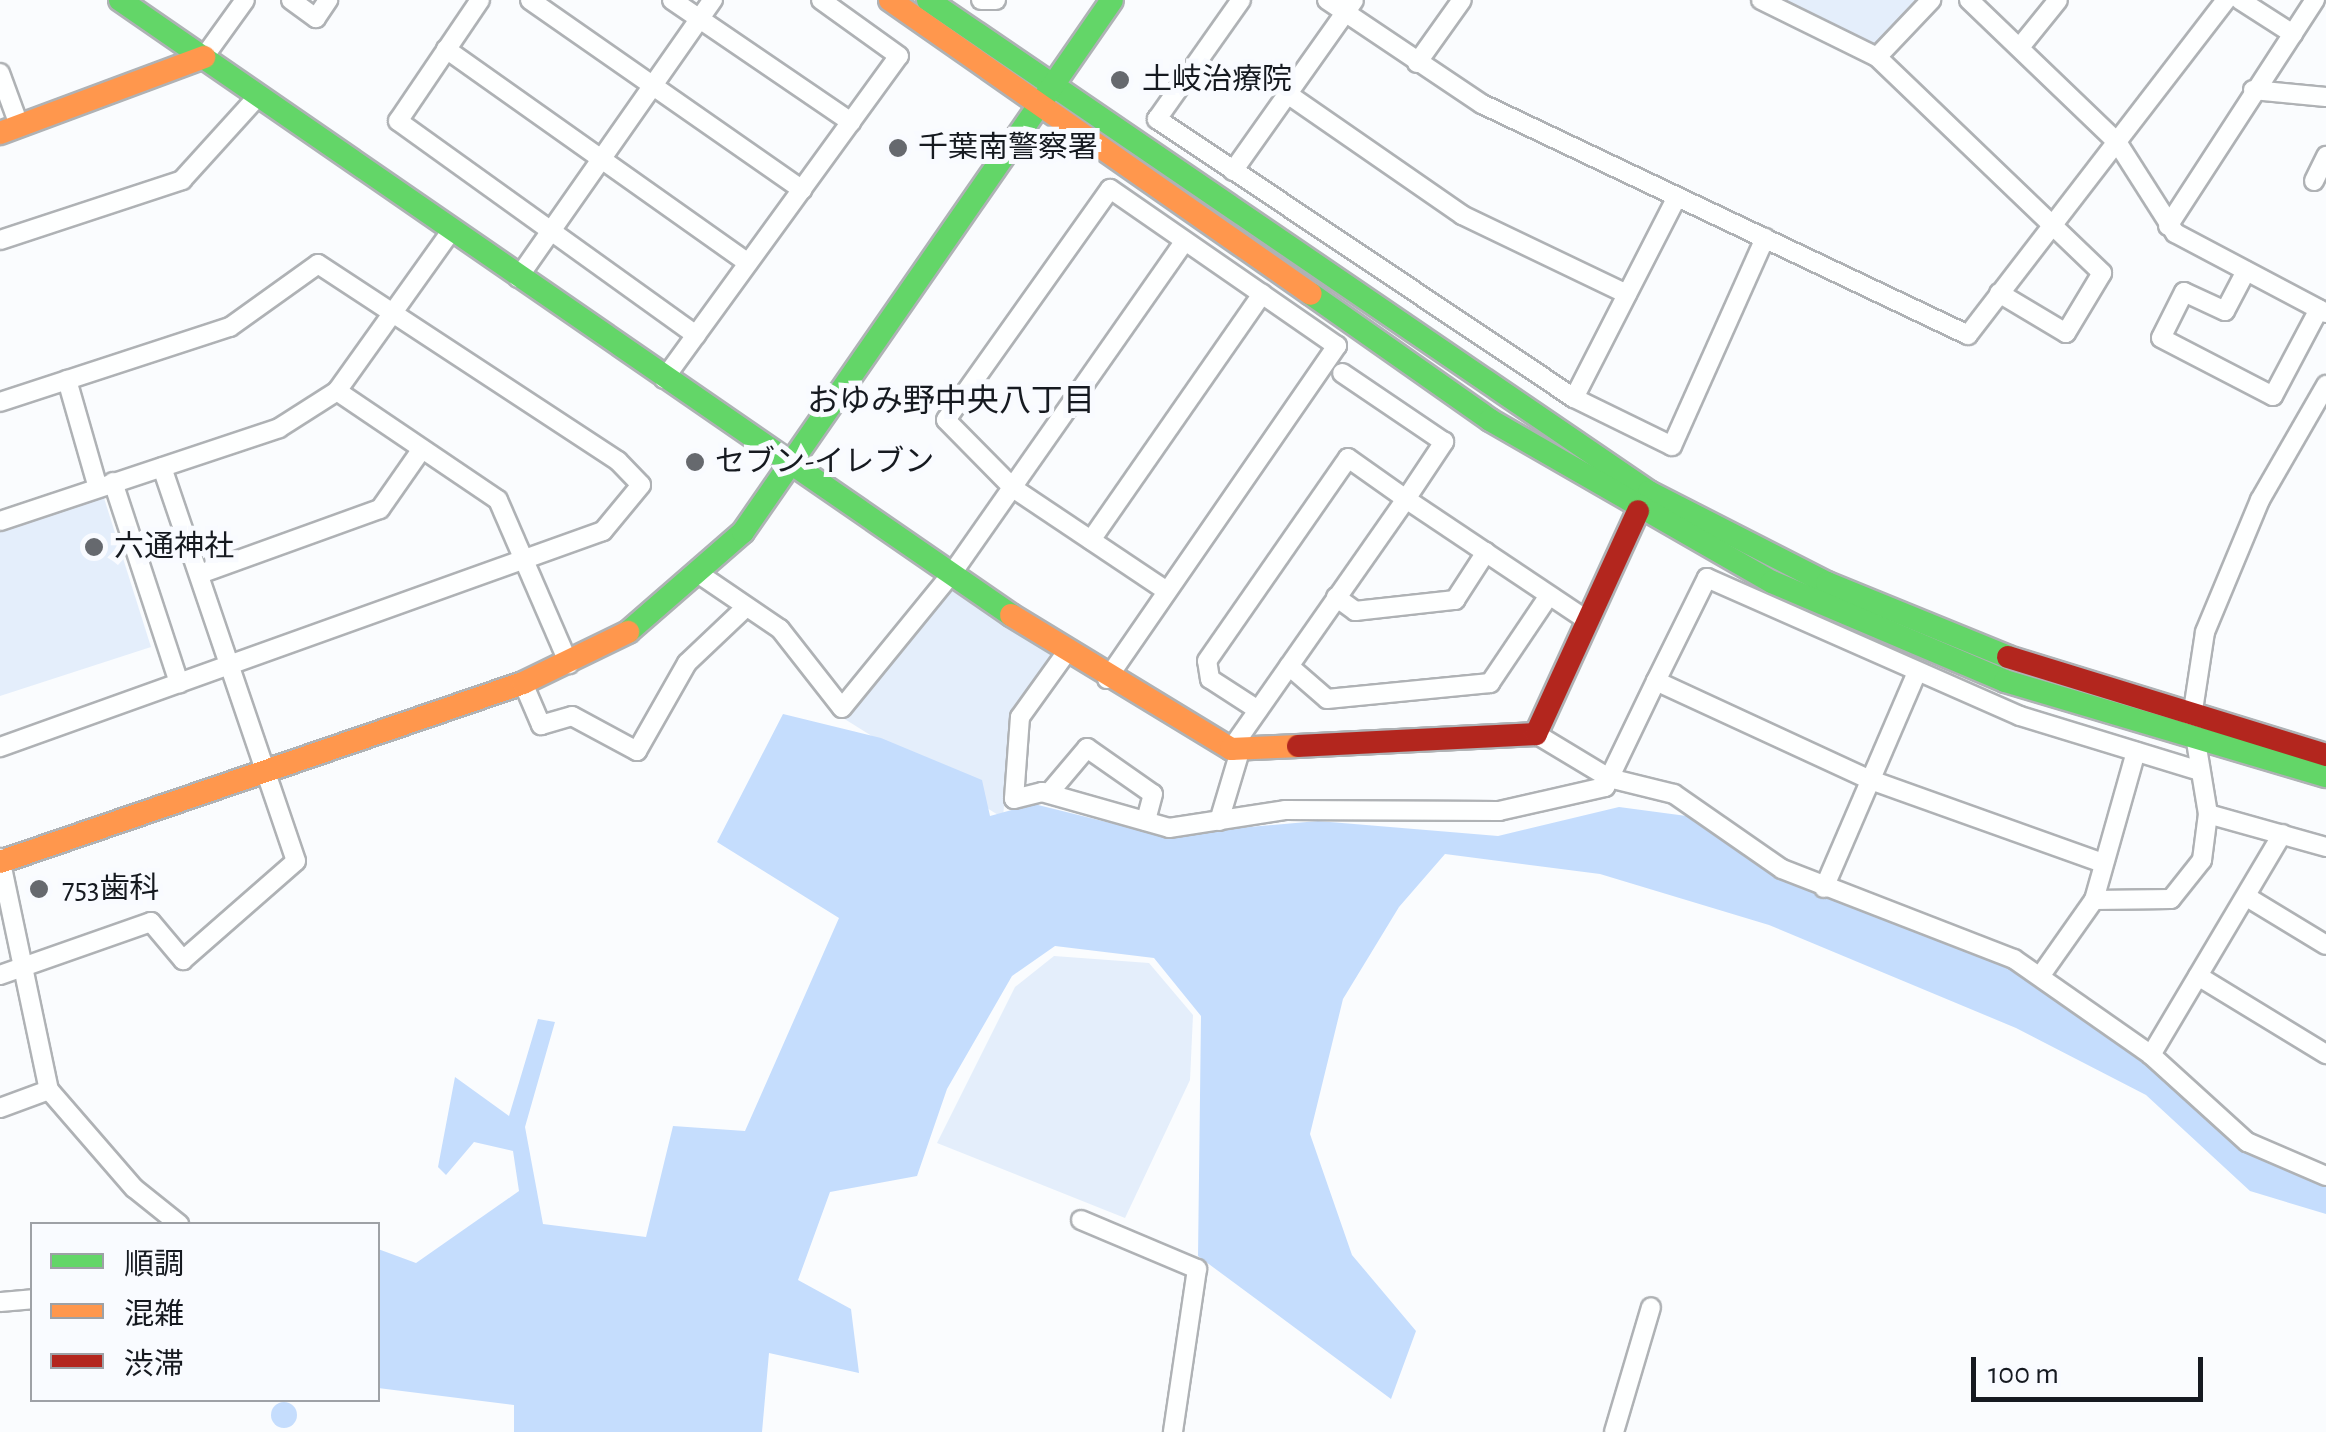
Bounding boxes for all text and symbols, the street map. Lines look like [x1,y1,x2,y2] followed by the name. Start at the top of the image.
[1142,62,1292,98] place label: 土岐治療院
[1107,67,1133,93] marker: 土岐治療院
[918,130,1098,166] place label: 千葉南警察署
[887,137,909,159] marker: 千葉南警察署
[807,382,1095,420] district label: おゆみ野中央八丁目
[715,444,934,480] place label: セブン-イレブン
[684,451,706,473] marker: セブン-イレブン
[114,529,234,565] place label: 六通神社
[83,536,105,558] marker: 六通神社
[62,871,159,907] place label: 753歯科
[26,876,52,902] marker: 753歯科
[30,1222,380,1402] legend
[124,1250,184,1280] text: 順調
[124,1300,184,1330] text: 混雑
[1976,1337,2208,1399] scale bar
[124,1350,184,1380] text: 渋滞
[1988,1359,2059,1389] text: 100 m

